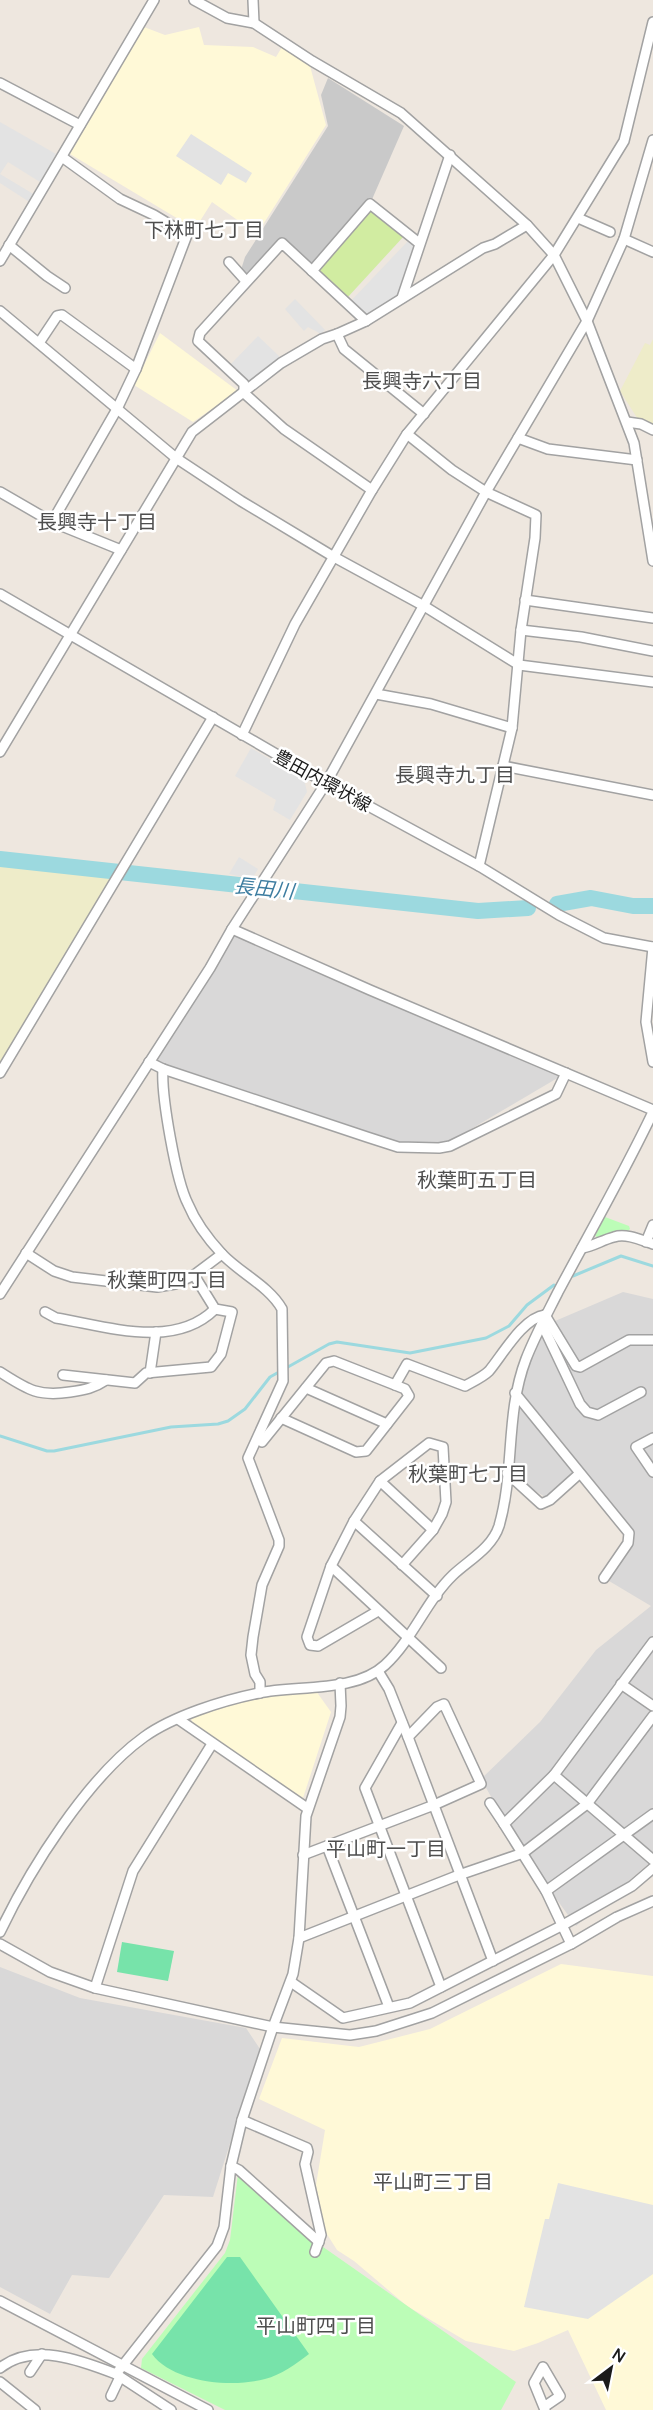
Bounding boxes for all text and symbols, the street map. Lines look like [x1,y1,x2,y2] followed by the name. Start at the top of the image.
[144,216,264,243] district label: 下林町七丁目
[362,367,482,394] district label: 長興寺六丁目
[37,508,157,535] district label: 長興寺十丁目
[270,743,376,817] street label: 豊田内環状線
[395,761,515,788] district label: 長興寺九丁目
[233,871,297,905] water label: 長田川
[417,1166,537,1193] district label: 秋葉町五丁目
[107,1266,227,1293] district label: 秋葉町四丁目
[408,1460,528,1487] district label: 秋葉町七丁目
[326,1835,446,1862] district label: 平山町一丁目
[373,2168,493,2195] district label: 平山町三丁目
[256,2312,376,2339] district label: 平山町四丁目
[581,2338,641,2398] north arrow
[608,2343,630,2368] text: N

